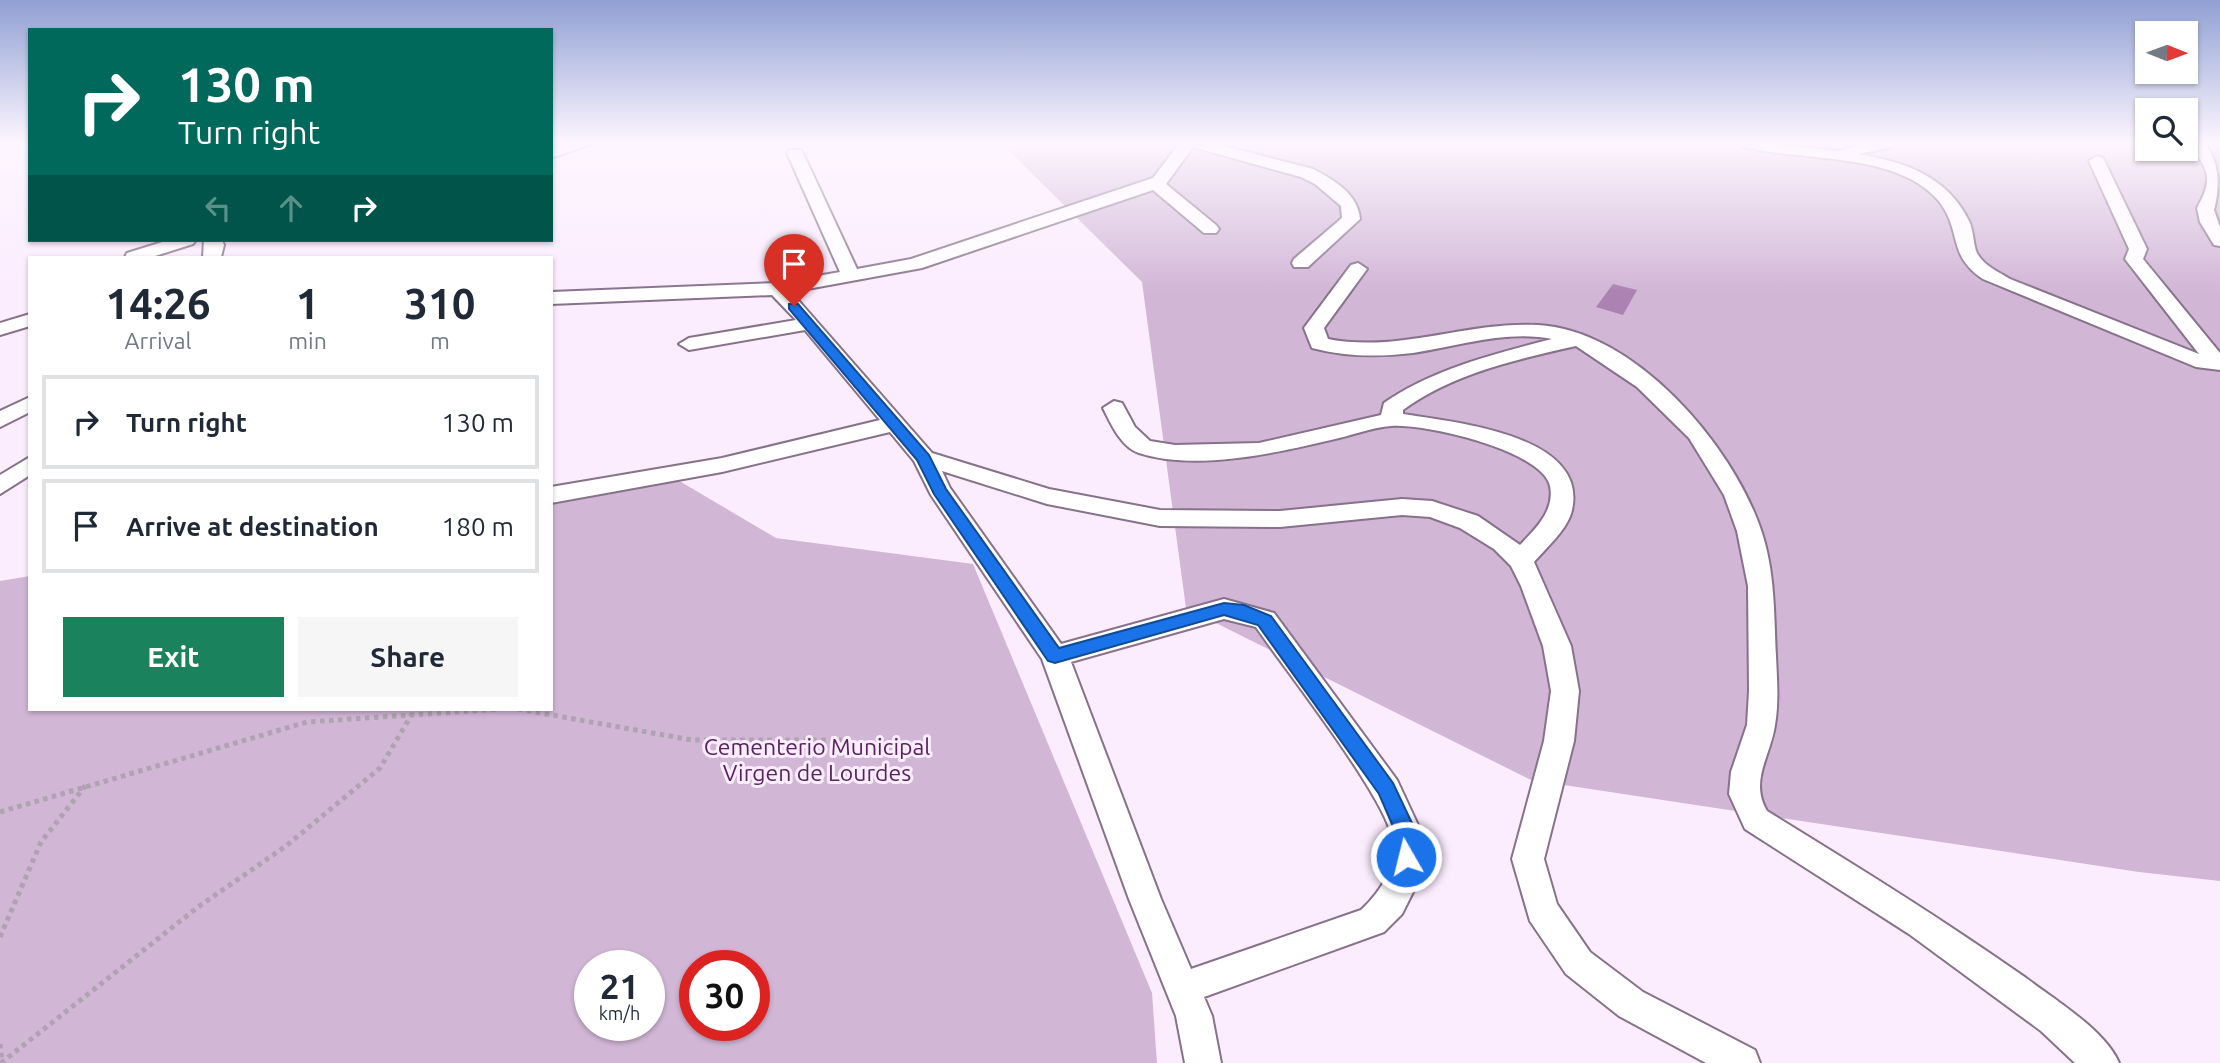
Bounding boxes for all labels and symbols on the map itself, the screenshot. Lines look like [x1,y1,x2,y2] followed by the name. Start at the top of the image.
[2135,21,2198,84] north arrow
[764,234,824,306] pin
[704,734,930,785] park label: Cementerio Municipal Virgen de Lourdes
[1369,820,1443,894] position arrow
[679,950,770,1041] speed limit sign: 30

